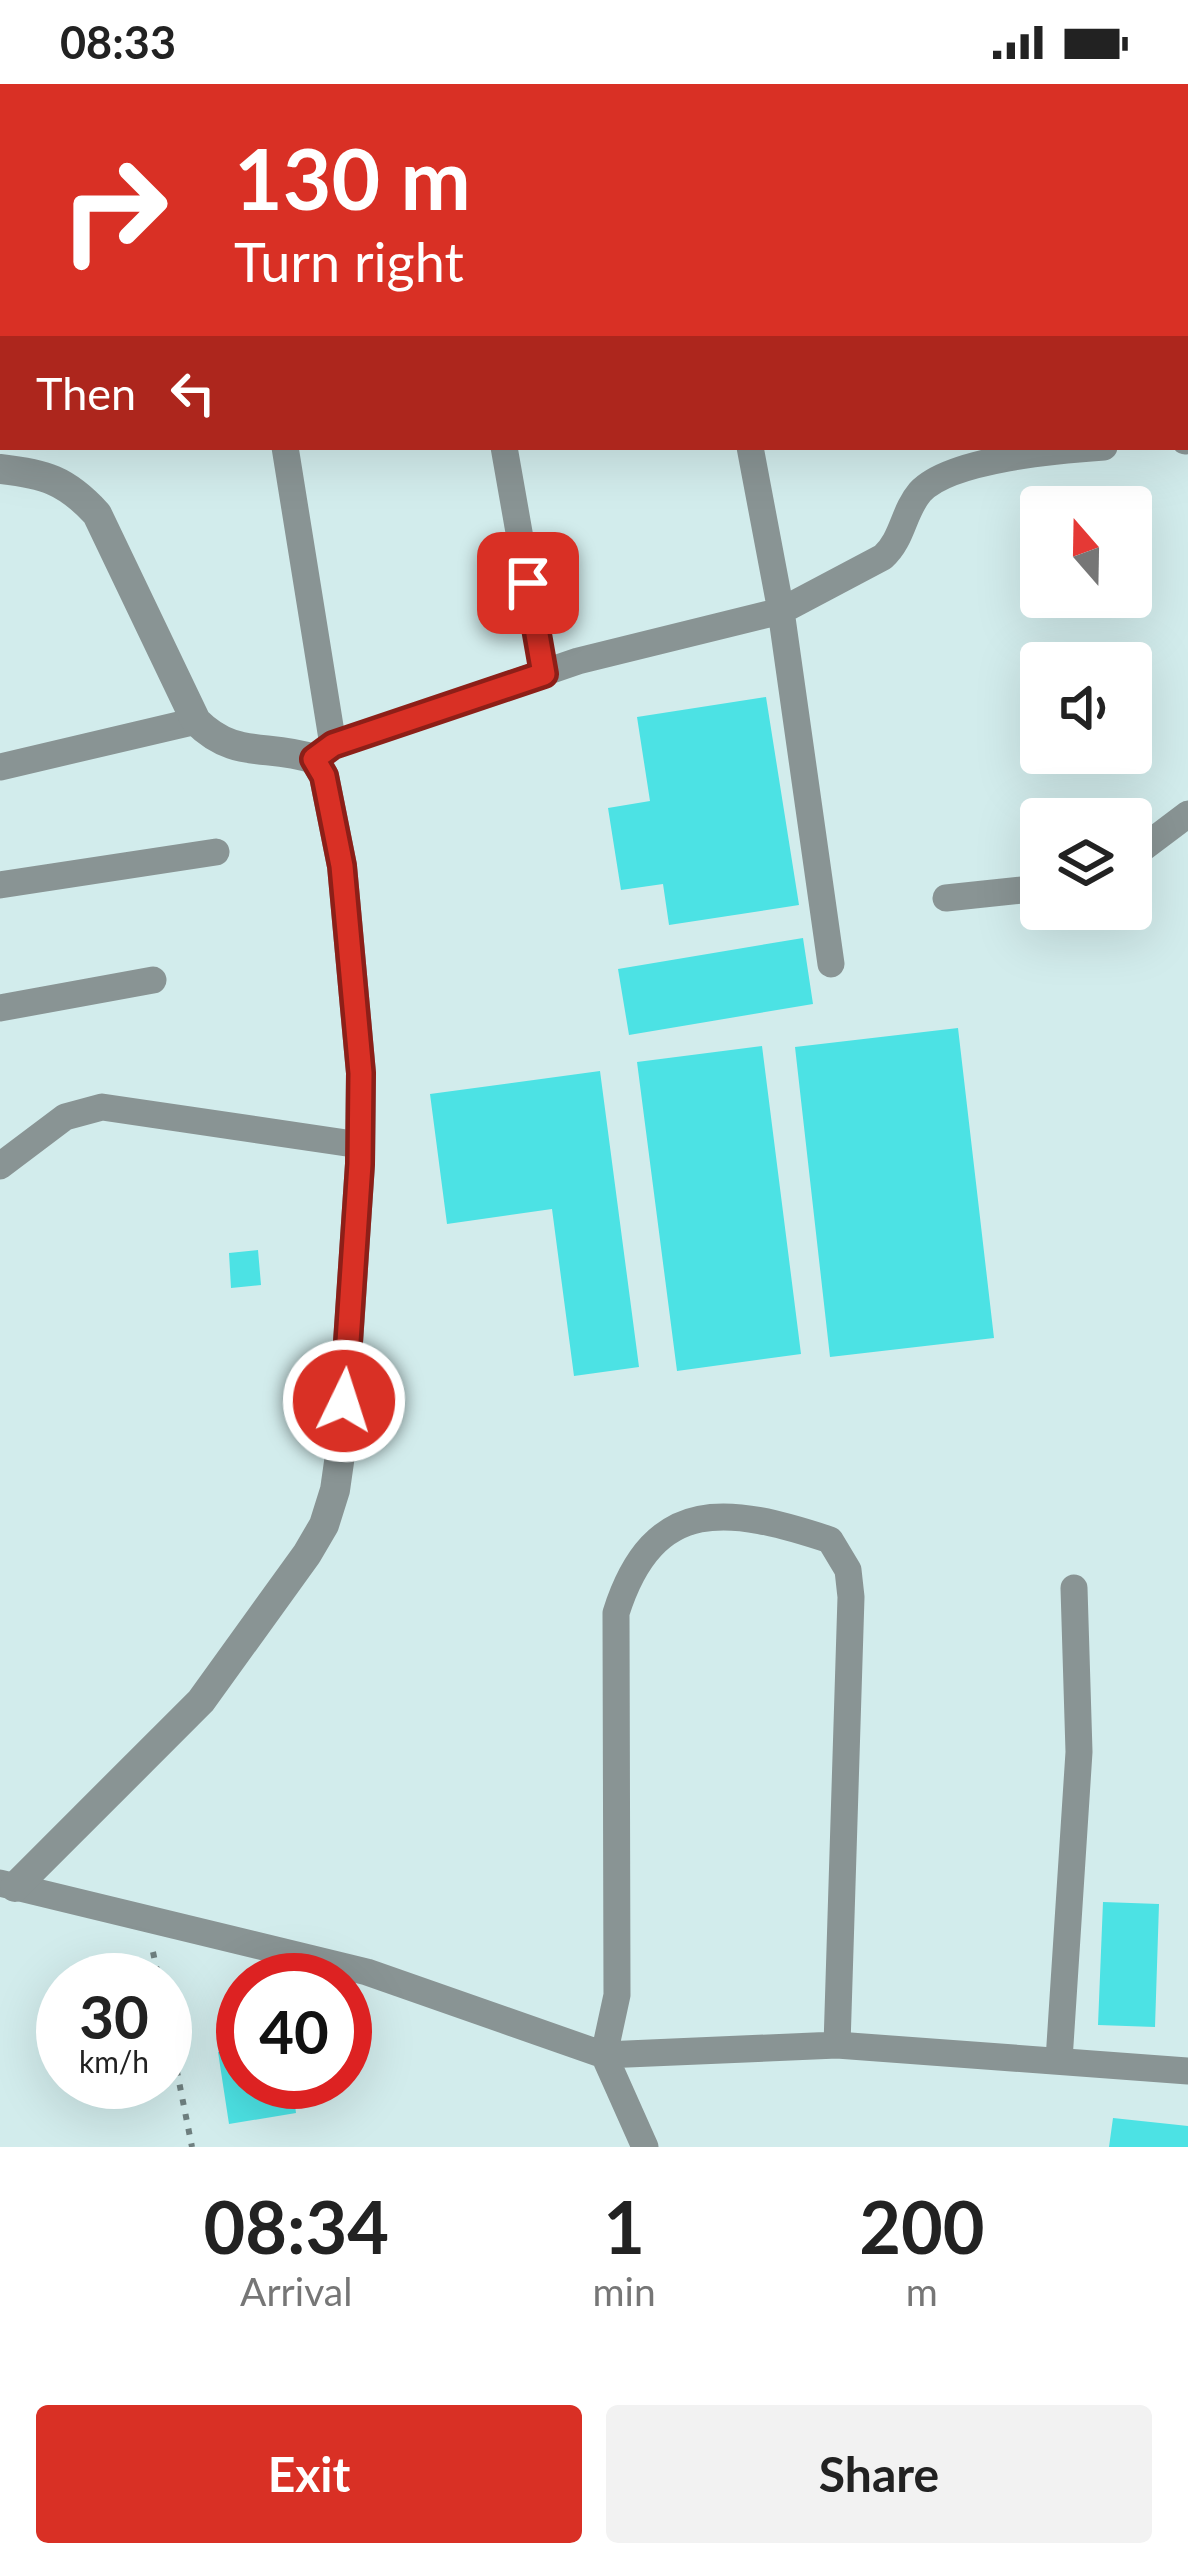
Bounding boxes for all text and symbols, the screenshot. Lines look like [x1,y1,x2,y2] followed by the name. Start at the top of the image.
[60,15,176,69] text: 08:33
[234,127,471,228] text: 130 m
[36,132,192,288] icon: right
[234,229,464,294] text: Turn right
[160,360,226,426] icon: left
[36,366,136,420] text: Then
[1020,486,1152,618] north arrow
[1020,486,1152,930] map controls
[477,532,579,634] pin
[495,550,561,616] icon: arrive
[1020,642,1152,774] button: sound
[1020,798,1152,930] button: layers
[281,1338,407,1464] position arrow
[216,1953,372,2109] speed limit sign: 40
[79,1980,149,2052] text: 30
[79,2043,149,2079] text: km/h
[203,2183,389,2269] text: 08:34
[603,2183,645,2269] text: 1
[859,2183,984,2269] text: 200
[240,2268,352,2314] text: Arrival
[593,2268,656,2314] text: min
[906,2268,938,2314] text: m
[36,2405,582,2543] button: Exit
[606,2405,1152,2543] button: Share

